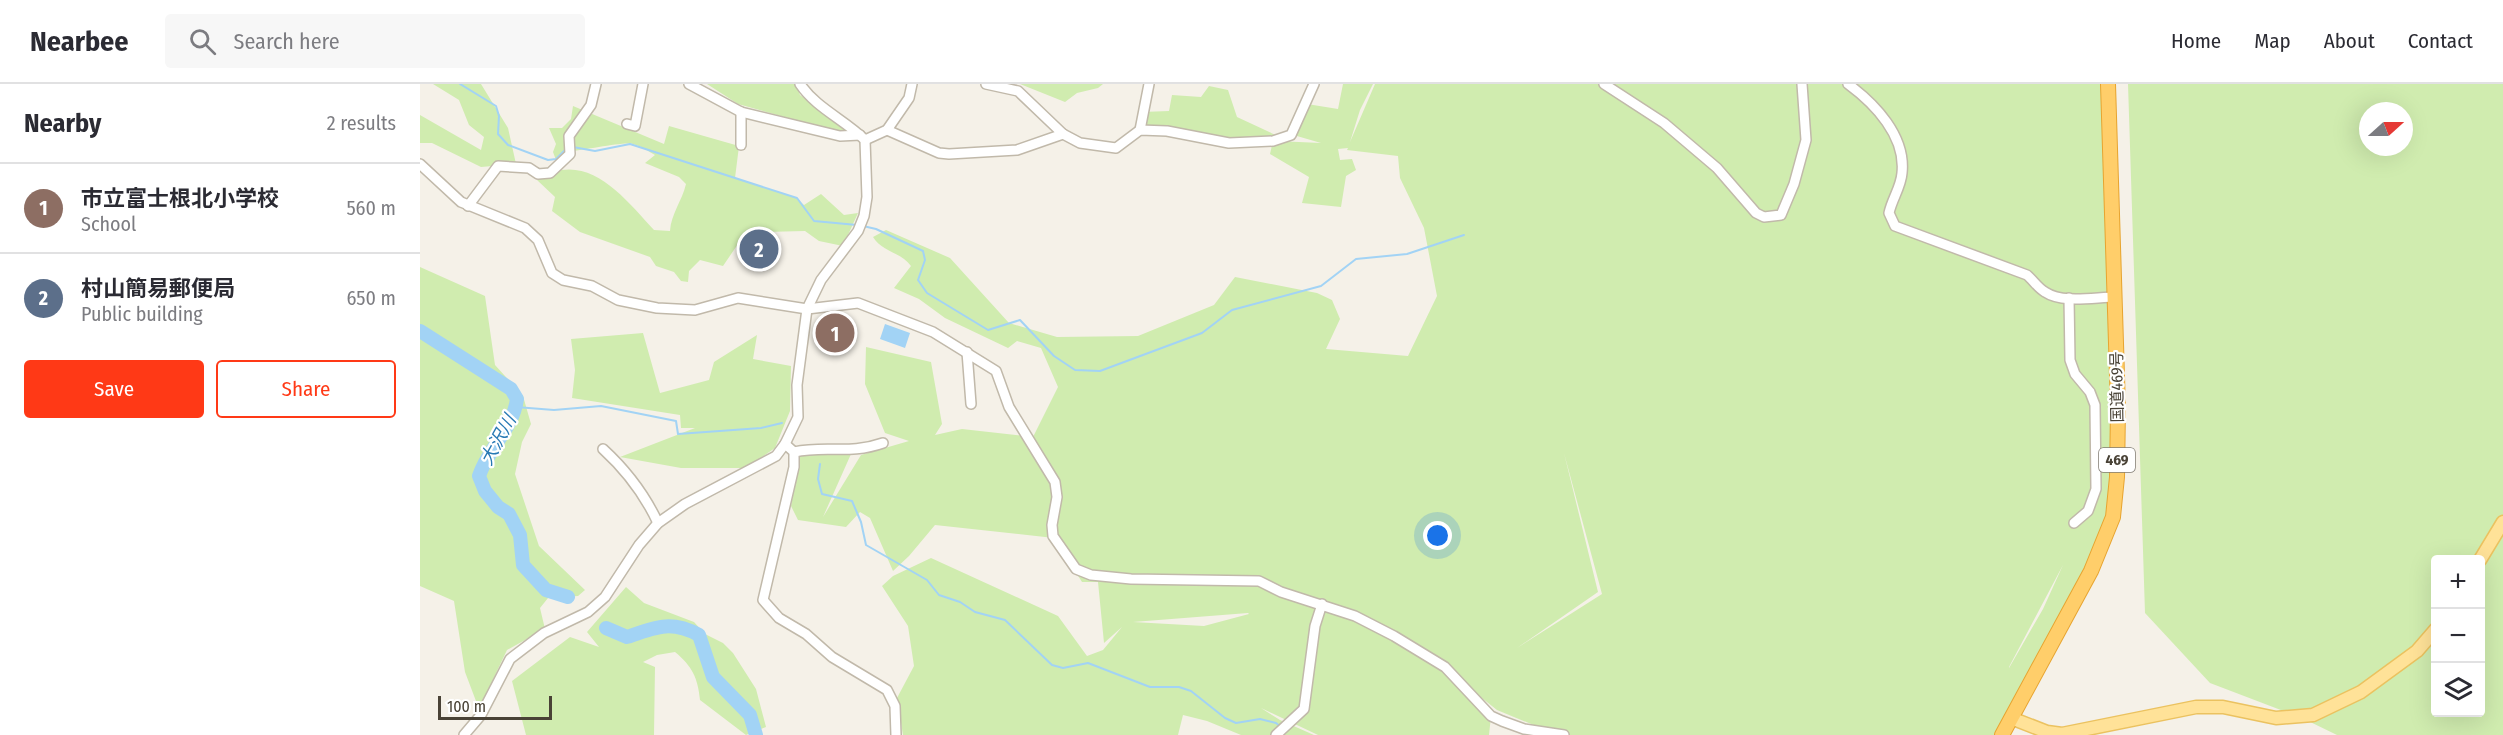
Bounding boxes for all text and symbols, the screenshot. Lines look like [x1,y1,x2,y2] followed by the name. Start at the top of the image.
[165,14,585,68] search box
[30,25,129,58] text: Nearbee
[186,25,219,58] icon: search
[234,28,340,55] text: Search here
[2171,28,2221,54] text: Home
[2254,28,2291,54] text: Map
[2324,28,2375,54] text: About
[2408,28,2473,54] text: Contact
[2359,102,2413,156] north arrow
[24,108,101,139] text: Nearby
[327,111,396,135] text: 2 results
[81,185,279,212] text: 市立富士根北小学校
[39,196,48,220] text: 1
[346,196,396,220] text: 560 m
[81,212,136,236] text: School
[740,226,778,272] pin: 2
[81,275,235,302] text: 村山簡易郵便局
[39,286,48,310] text: 2
[347,286,396,310] text: 650 m
[81,302,203,326] text: Public building
[816,310,854,356] pin: 1
[2107,351,2127,423] street label: 国道469号
[24,360,204,418] button: Save
[216,360,396,418] button: Share
[475,409,522,469] water label: 大沢川
[2099,448,2135,472] road number: 469
[1423,521,1452,550] your location
[2431,555,2485,717] map controls
[2431,555,2485,609] button: +
[2431,609,2485,663] button: −
[2431,663,2485,717] button: layers
[438,693,552,720] scale bar
[447,697,486,716] text: 100 m

